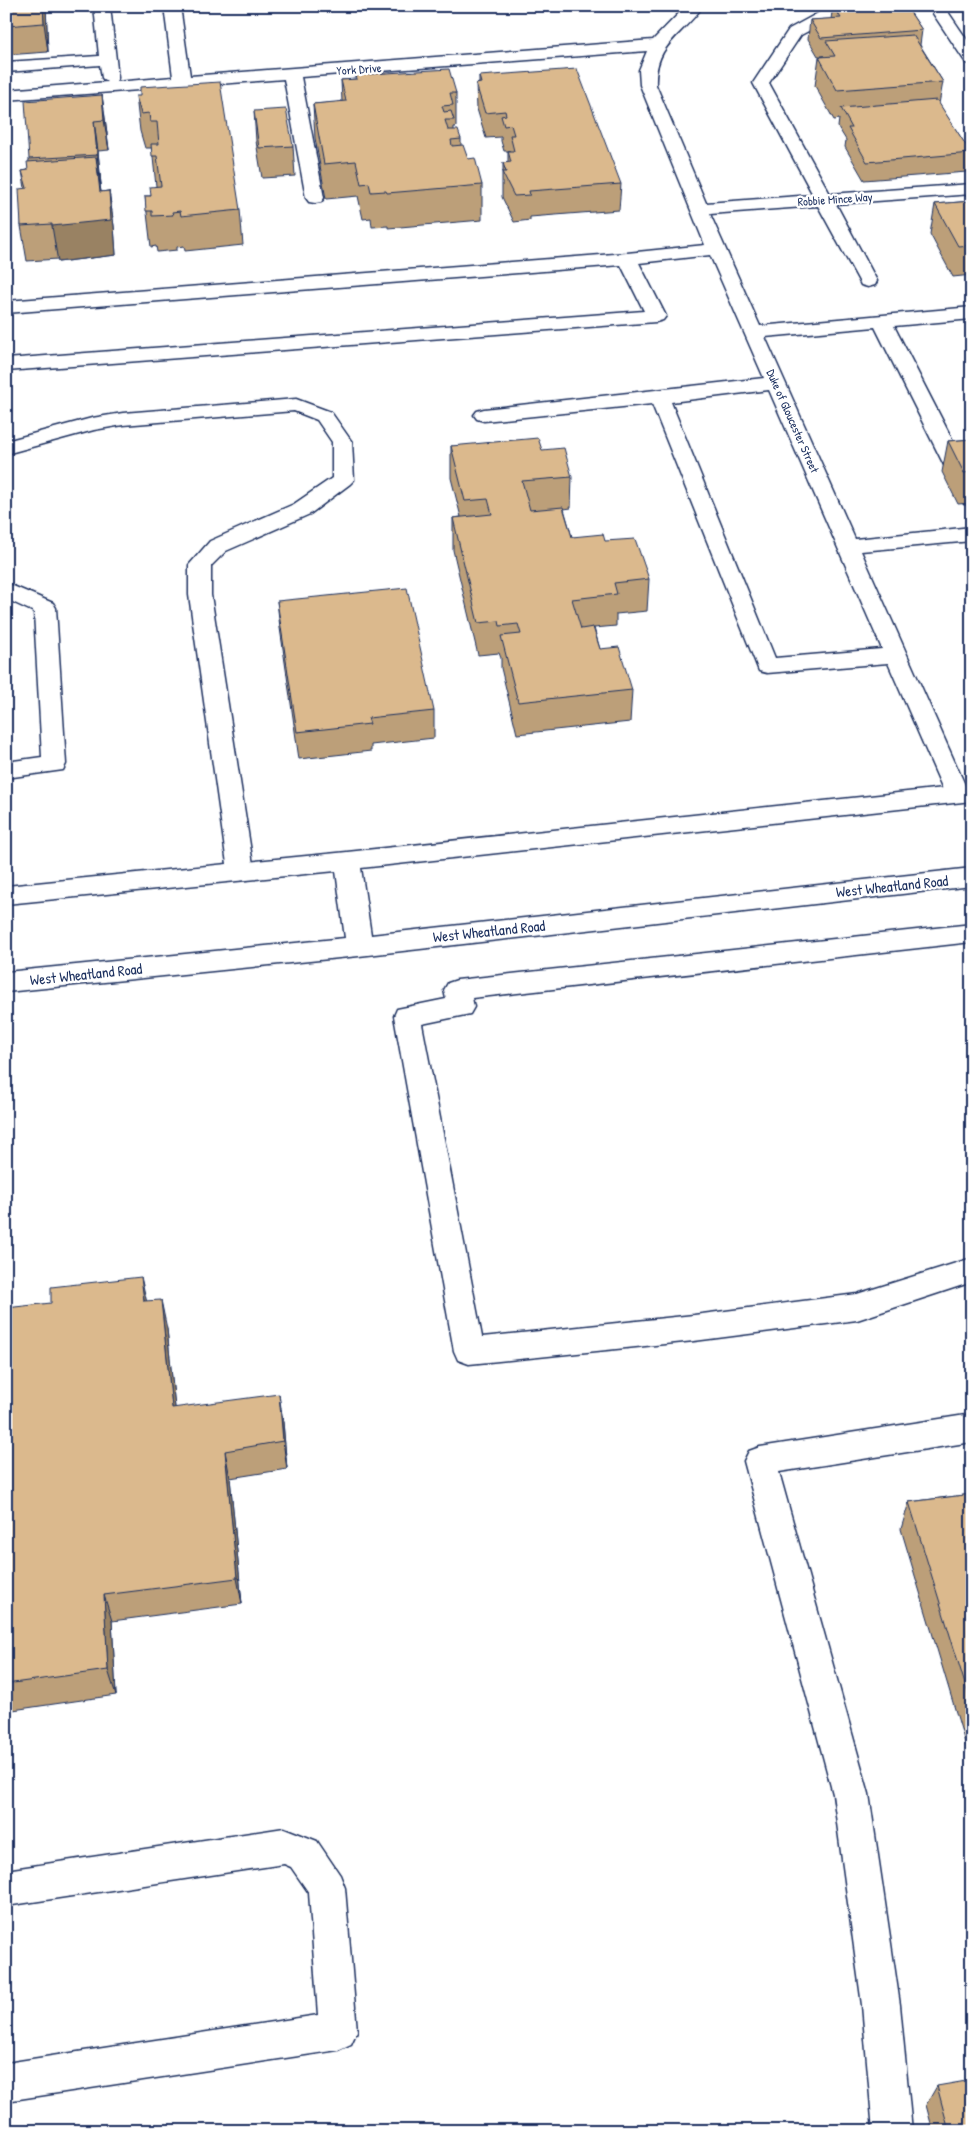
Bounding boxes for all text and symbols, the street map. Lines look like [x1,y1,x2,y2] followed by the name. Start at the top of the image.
[336,59,382,79] street label: York Drive
[797,188,873,210] street label: Robbie Mince Way
[763,366,824,476] street label: Duke of Gloucester Street
[835,870,949,902] street label: West Wheatland Road
[432,915,546,947] street label: West Wheatland Road
[29,958,143,990] street label: West Wheatland Road

